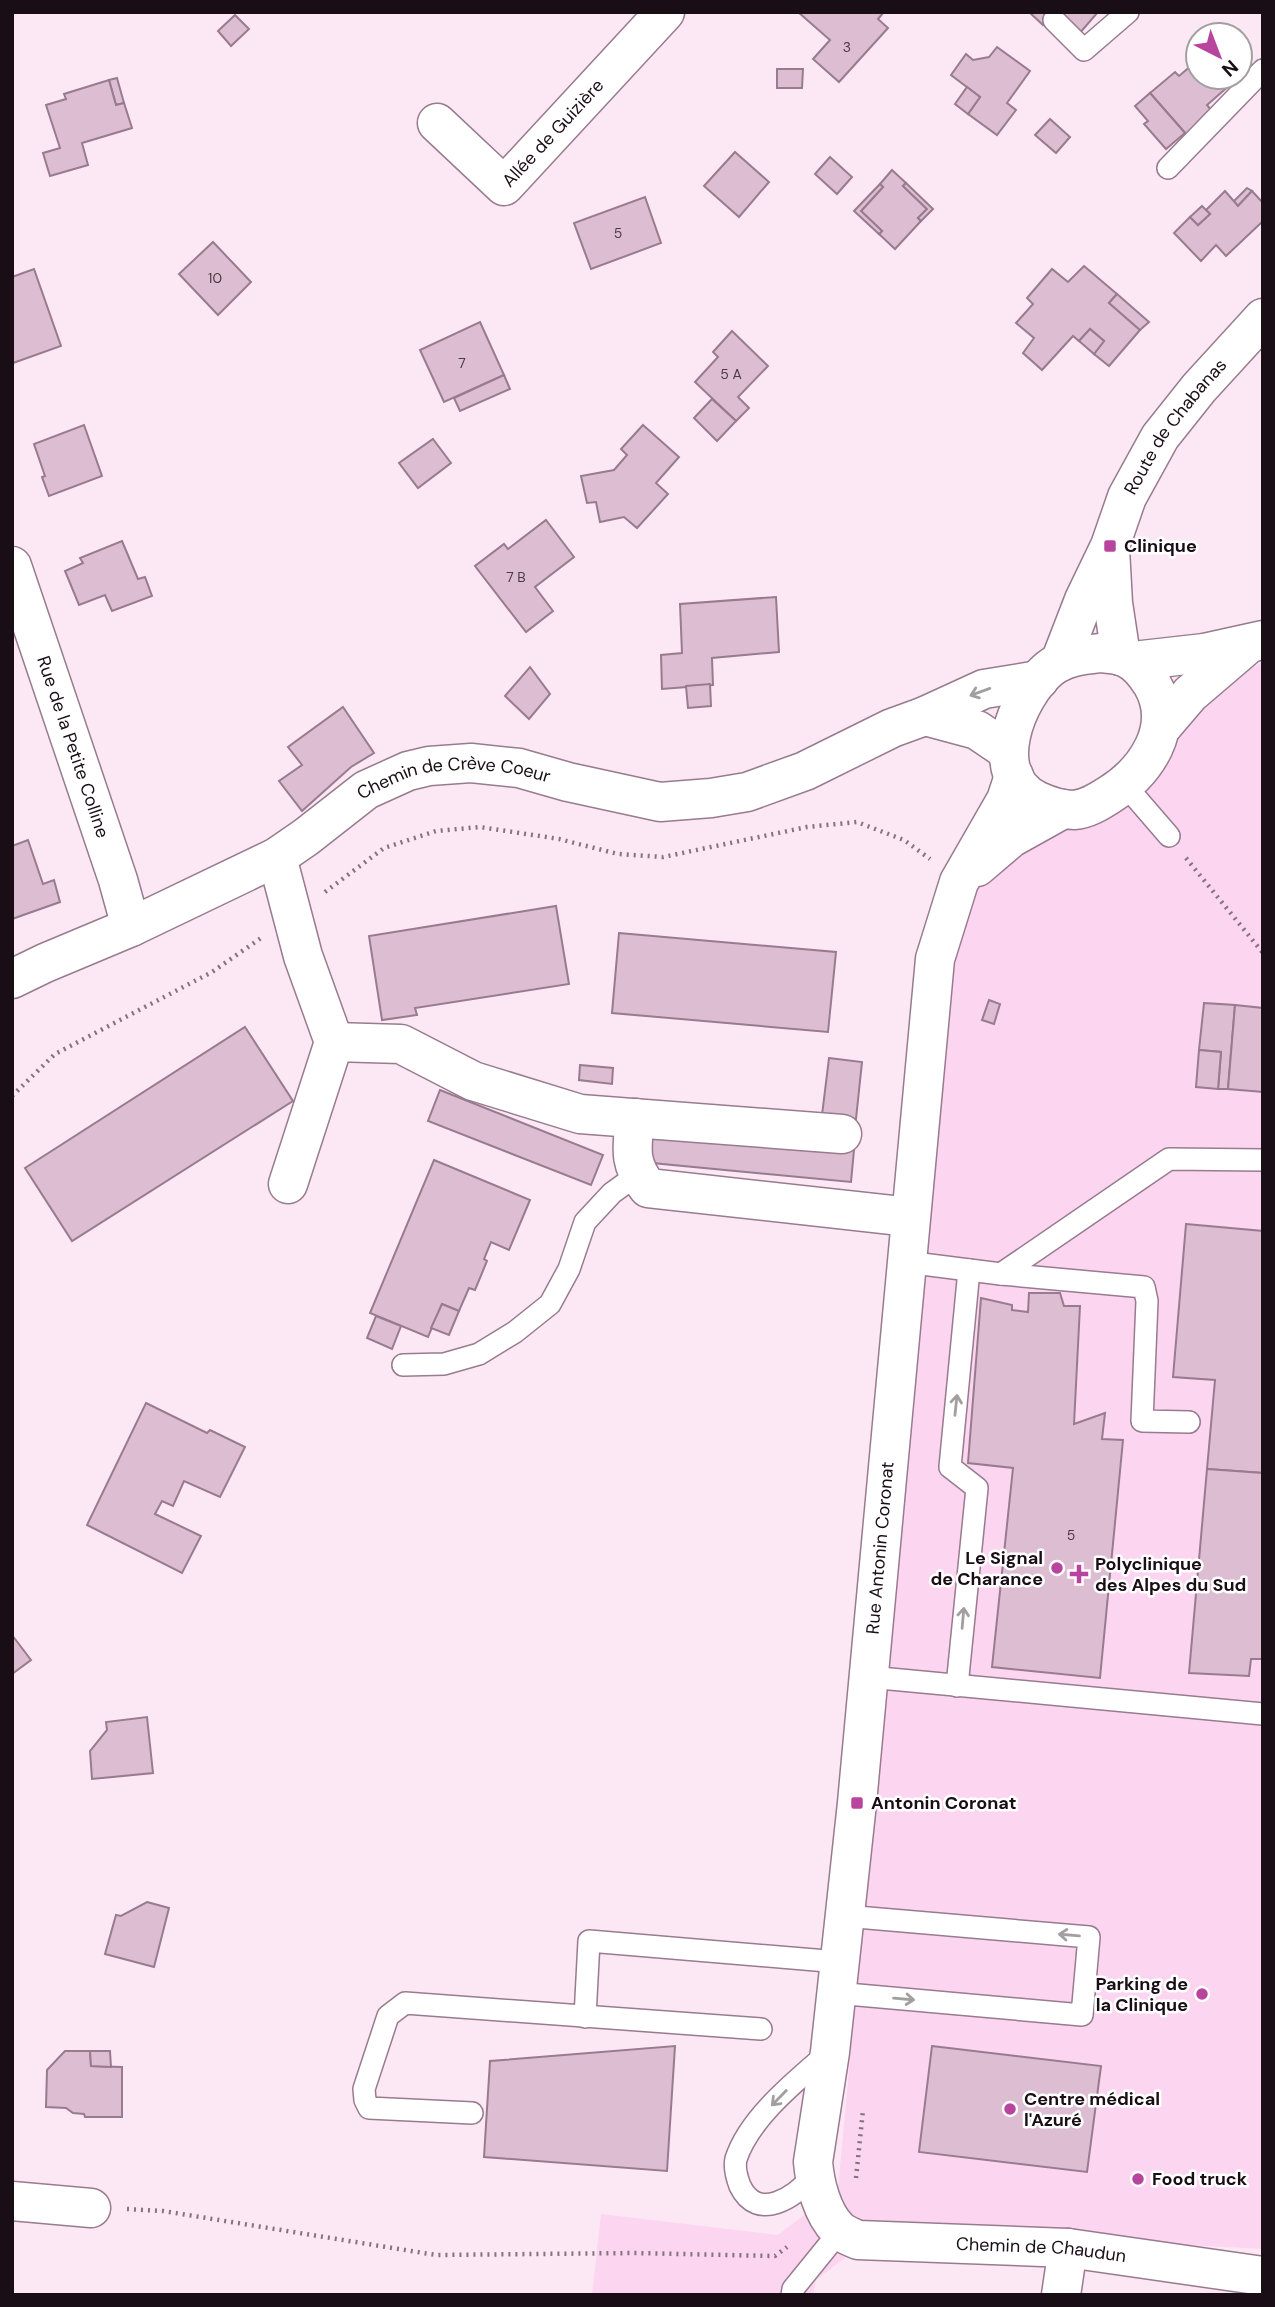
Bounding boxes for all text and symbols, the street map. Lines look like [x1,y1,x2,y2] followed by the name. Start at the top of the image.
[1184,21,1254,91] north arrow
[843,38,851,56] house number: 3
[1217,54,1244,82] text: N
[497,74,609,192] street label: Allée de Guizière
[614,224,622,242] house number: 5
[208,269,222,287] house number: 10
[1119,353,1232,499] street label: Route de Chabanas
[458,354,466,372] house number: 7
[720,365,742,383] house number: 5 A
[1124,534,1197,558] place label: Clinique
[1102,538,1118,554] marker: Clinique
[506,568,526,586] house number: 7 B
[31,653,115,841] street label: Rue de la Petite Colline
[970,687,992,700] one-way arrow
[352,751,554,805] street label: Chemin de Crève Coeur
[950,1394,963,1417] one-way arrow
[861,1461,899,1635] street label: Rue Antonin Coronat
[1067,1526,1075,1544] house number: 5
[930,1546,1043,1591] place label: Le Signal de Charance
[1095,1552,1246,1597] place label: Polyclinique des Alpes du Sud
[1049,1560,1065,1576] marker: Le Signal de Charance
[1069,1564,1089,1584] marker: Polyclinique des Alpes du Sud
[957,1607,970,1630] one-way arrow
[871,1791,1017,1815] place label: Antonin Coronat
[849,1795,865,1811] marker: Antonin Coronat
[1058,1928,1080,1941] one-way arrow
[1096,1972,1188,2017] place label: Parking de la Clinique
[1194,1986,1210,2002] marker: Parking de la Clinique
[892,1993,915,2006] one-way arrow
[1024,2087,1160,2132] place label: Centre médical l'Azuré
[771,2089,788,2106] one-way arrow
[1002,2101,1018,2117] marker: Centre médical l'Azuré
[1152,2167,1248,2191] place label: Food truck
[1130,2171,1146,2187] marker: Food truck
[956,2232,1128,2268] street label: Chemin de Chaudun

